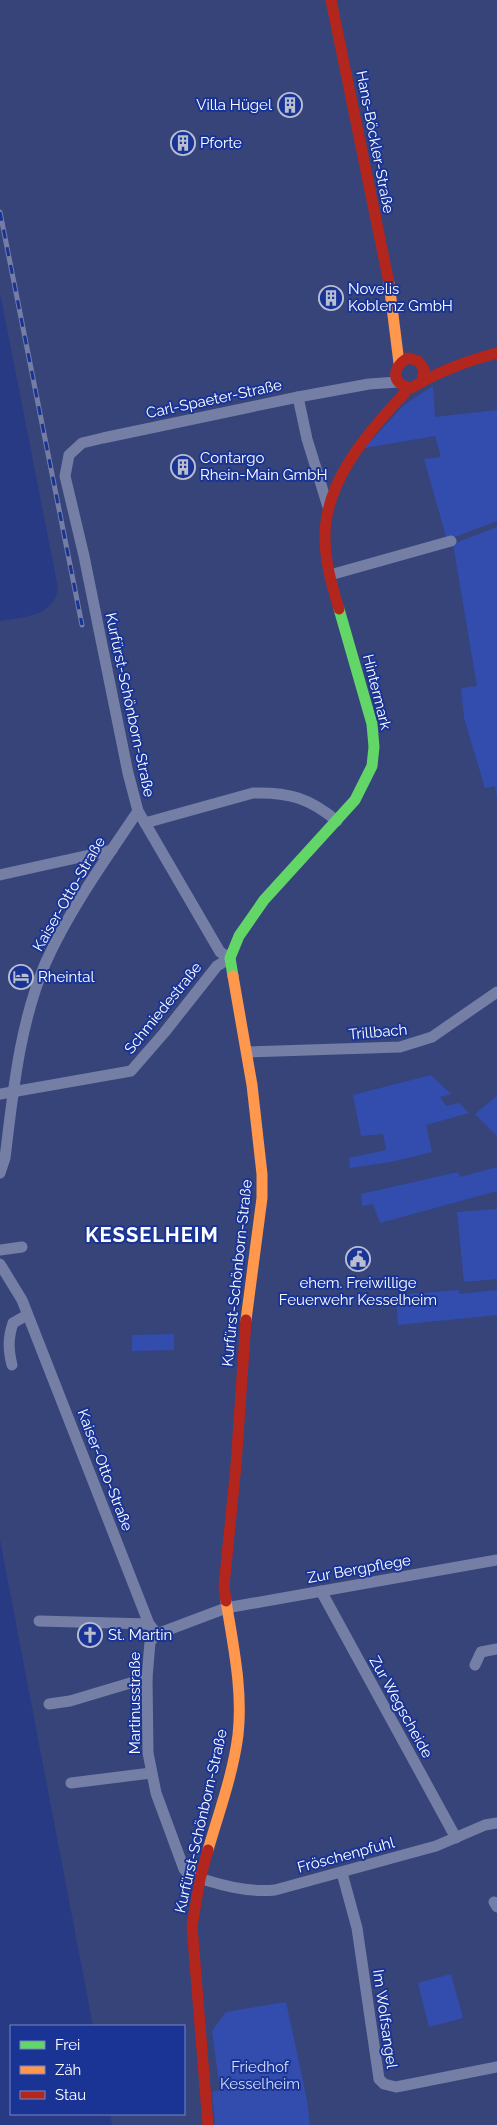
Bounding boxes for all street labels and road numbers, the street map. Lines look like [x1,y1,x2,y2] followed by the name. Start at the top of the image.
[352,69,398,215] street label: Hans-Böckler-Straße
[144,376,284,422] street label: Carl-Spaeter-Straße
[102,611,158,799] street label: Kurfürst-Schönborn-Straße
[359,652,395,732] street label: Hintermark
[29,833,109,954] street label: Kaiser-Otto-Straße
[120,958,206,1058] street label: Schmiedestraße
[348,1020,408,1044] street label: Trillbach
[218,1178,256,1367] street label: Kurfürst-Schönborn-Straße
[73,1407,137,1534] street label: Kaiser-Otto-Straße
[306,1551,412,1587] street label: Zur Bergpflege
[126,1652,144,1754] street label: Martinusstraße
[366,1653,436,1761] street label: Zur Wegscheide
[171,1727,231,1915] street label: Kurfürst-Schönborn-Straße
[295,1833,397,1877] street label: Fröschenpfuhl
[369,1968,401,2071] street label: Im Wolfsangel

